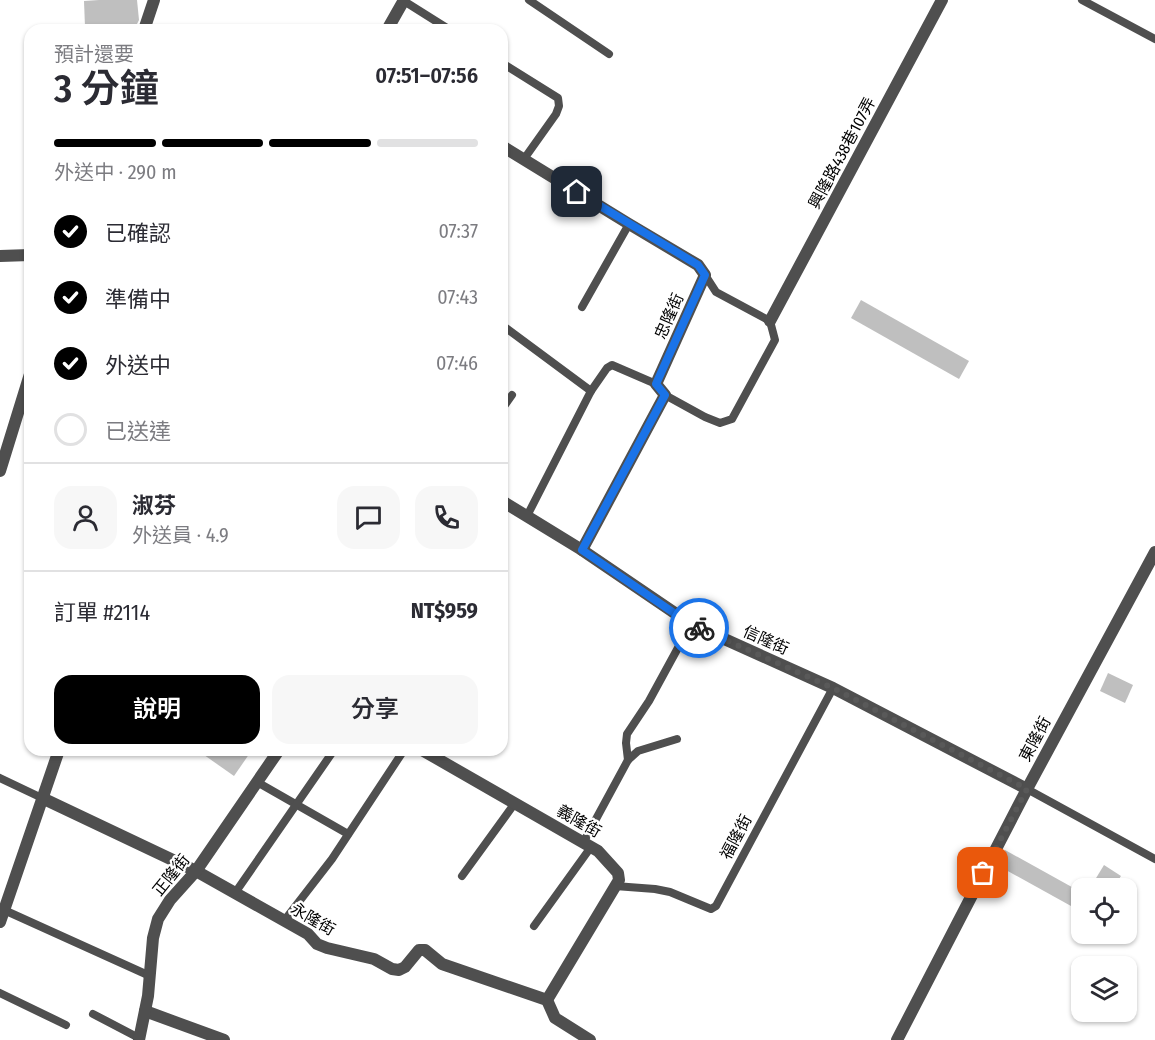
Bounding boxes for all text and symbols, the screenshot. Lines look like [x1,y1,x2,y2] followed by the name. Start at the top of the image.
[54,42,134,66] text: 預計還要
[375,62,478,89] text: 07:51–07:56
[54,66,159,112] text: 3 分鐘
[805,94,879,212] street label: 興隆路438巷107弄
[54,160,177,184] text: 外送中 · 290 m
[551,166,602,217] pin
[560,175,593,208] icon: home
[54,215,87,248] icon: check
[438,219,478,243] text: 07:37
[105,220,171,247] text: 已確認
[54,281,87,314] icon: check
[437,285,478,309] text: 07:43
[105,286,171,313] text: 準備中
[651,290,687,342] street label: 忠隆街
[54,347,87,380] icon: check
[436,351,478,375] text: 07:46
[105,352,171,379] text: 外送中
[105,418,171,445] text: 已送達
[54,486,117,549] button: person
[337,486,400,549] button: chat
[415,486,478,549] button: phone
[132,492,176,519] text: 淑芬
[132,523,229,547] text: 外送員 · 4.9
[411,597,478,624] text: NT$959
[669,598,729,658] courier
[54,599,150,626] text: 訂單 #2114
[683,612,716,645] icon: bike
[740,622,792,658] street label: 信隆街
[54,675,260,744] button: 說明
[272,675,478,744] button: 分享
[1015,713,1055,765] street label: 東隆街
[553,801,605,841] street label: 義隆街
[716,811,756,863] street label: 福隆街
[957,847,1008,898] pin
[149,850,193,900] street label: 正隆街
[966,856,999,889] icon: bag
[1071,878,1137,1022] map controls
[1071,878,1137,944] button: locate
[287,899,339,939] street label: 永隆街
[1071,956,1137,1022] button: layers

